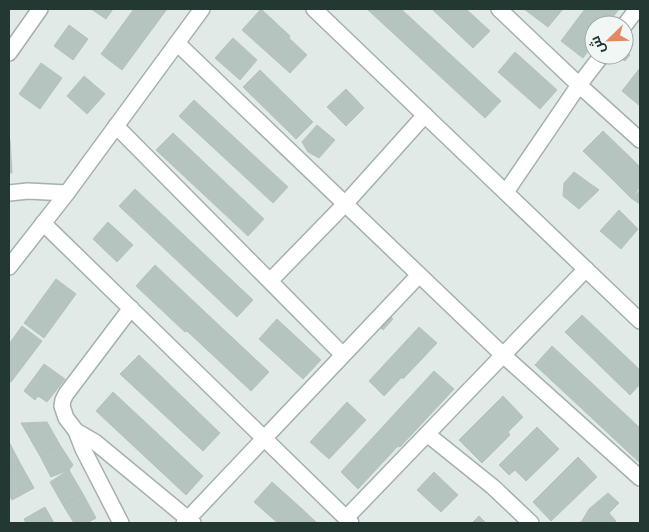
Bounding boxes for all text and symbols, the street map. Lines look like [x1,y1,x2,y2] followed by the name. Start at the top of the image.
[584,15,634,65] north arrow
[586,33,609,56] text: ش

